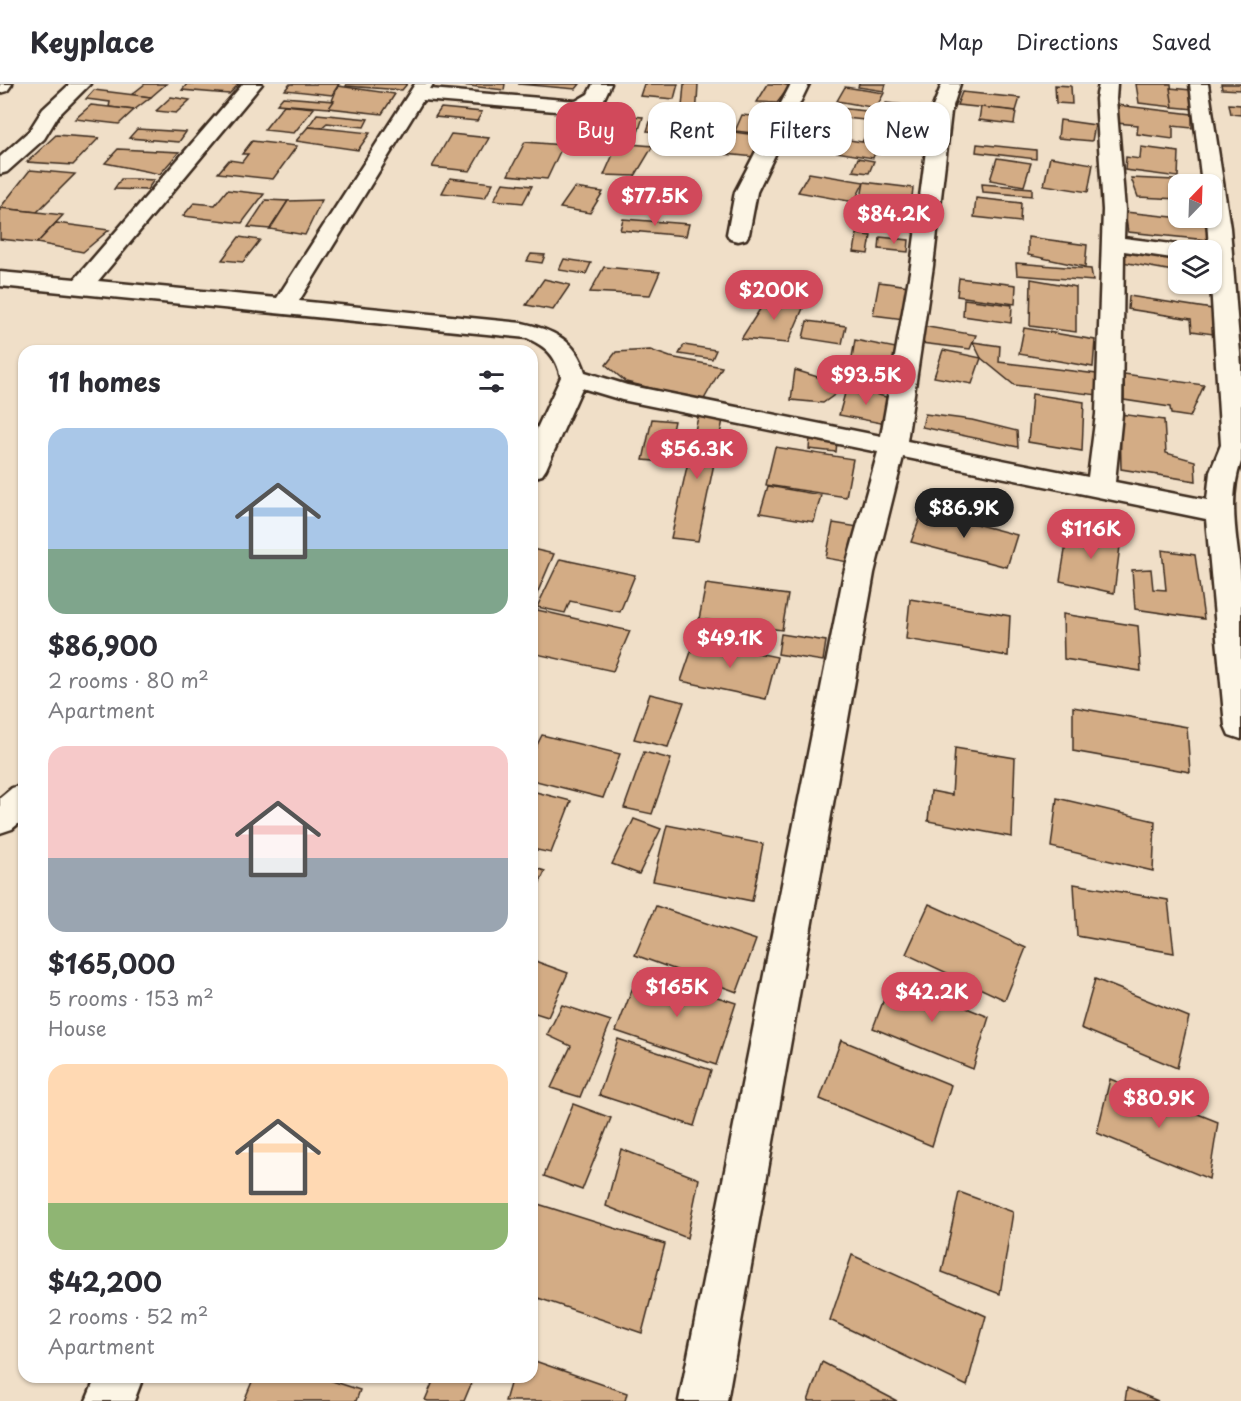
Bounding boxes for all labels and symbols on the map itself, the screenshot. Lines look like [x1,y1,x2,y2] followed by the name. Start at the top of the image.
[1168,174,1222,228] north arrow
[606,176,704,227] pin: $77.5K
[845,194,943,245] pin: $84.2K
[732,270,816,321] pin: $200K
[817,355,915,406] pin: $93.5K
[648,429,746,480] pin: $56.3K
[915,488,1013,539] pin: $86.9K
[1049,509,1133,560] pin: $116K
[681,618,779,669] pin: $49.1K
[635,967,719,1018] pin: $165K
[883,972,981,1023] pin: $42.2K
[1110,1078,1208,1129] pin: $80.9K

